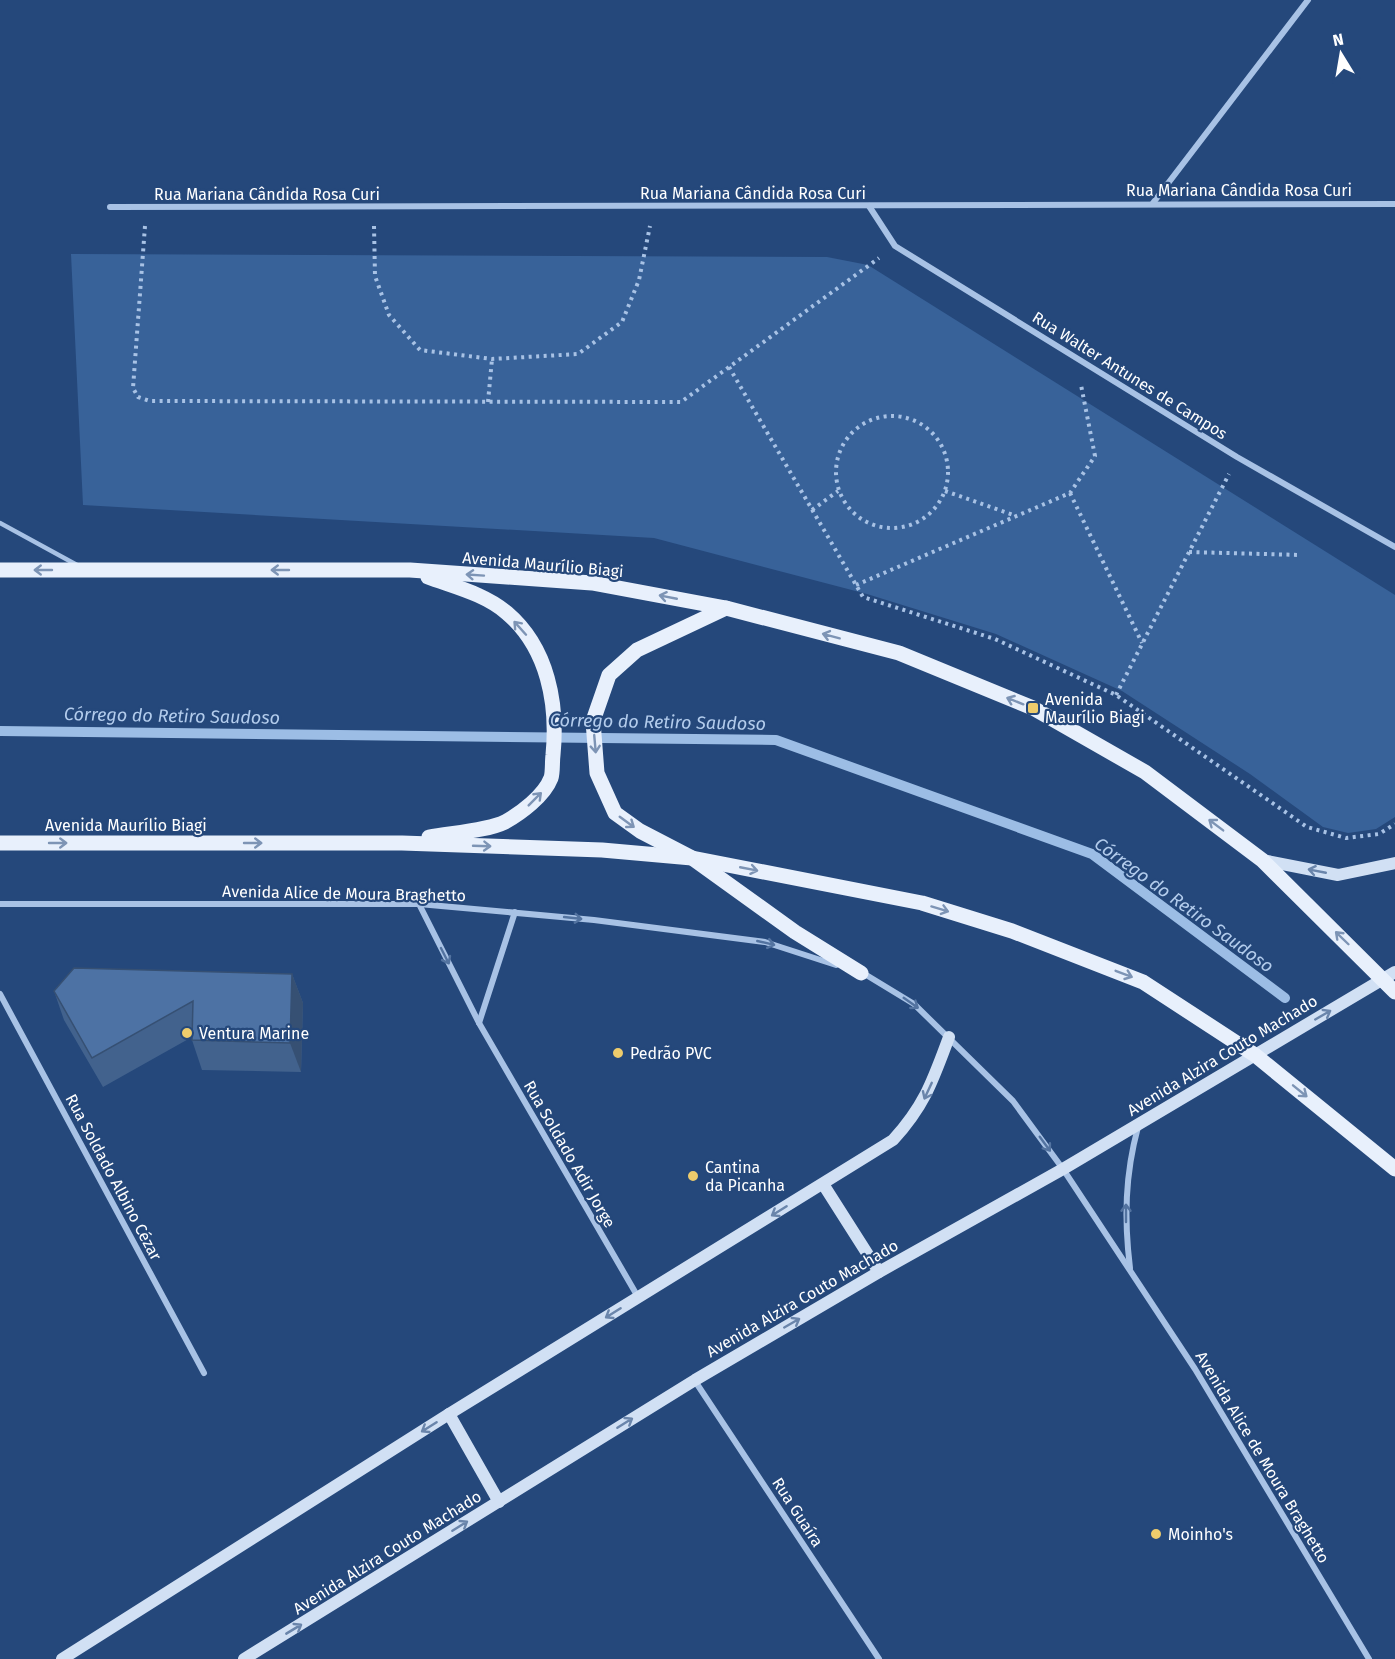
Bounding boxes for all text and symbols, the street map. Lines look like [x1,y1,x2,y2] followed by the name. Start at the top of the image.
[1311,24,1371,84] north arrow
[1331,29,1345,50] text: N
[1126,181,1352,200] street label: Rua Mariana Cândida Rosa Curi
[640,184,866,203] street label: Rua Mariana Cândida Rosa Curi
[154,185,380,204] street label: Rua Mariana Cândida Rosa Curi
[1029,307,1231,443] street label: Rua Walter Antunes de Campos
[462,548,624,581] street label: Avenida Maurílio Biagi
[33,564,53,576] one-way arrow
[270,564,290,576] one-way arrow
[465,569,485,580] one-way arrow
[659,591,678,602] one-way arrow
[513,620,527,635] one-way arrow
[822,629,841,641] one-way arrow
[1045,690,1145,727] place label: Avenida Maurílio Biagi
[1006,695,1024,706] one-way arrow
[1026,701,1040,715] marker: Avenida Maurílio Biagi
[64,703,280,729] water label: Córrego do Retiro Saudoso
[550,709,766,735] water label: Córrego do Retiro Saudoso
[589,733,600,753] one-way arrow
[527,792,542,806] one-way arrow
[45,816,207,835] street label: Avenida Maurílio Biagi
[619,816,635,828] one-way arrow
[1208,819,1224,831] one-way arrow
[1090,833,1278,977] water label: Córrego do Retiro Saudoso
[48,837,68,849] one-way arrow
[243,837,263,849] one-way arrow
[471,840,491,851] one-way arrow
[739,864,759,875] one-way arrow
[1308,865,1328,876] one-way arrow
[222,882,466,905] street label: Avenida Alice de Moura Braghetto
[930,904,949,915] one-way arrow
[563,913,583,924] one-way arrow
[1335,931,1350,945] one-way arrow
[757,938,776,950] one-way arrow
[440,947,451,965] one-way arrow
[1114,969,1133,980] one-way arrow
[1124,991,1321,1120] street label: Avenida Alzira Couto Machado
[903,997,919,1009] one-way arrow
[1314,1008,1331,1020] one-way arrow
[199,1024,309,1043] place label: Ventura Marine
[180,1026,194,1040] marker: Ventura Marine
[630,1044,712,1063] place label: Pedrão PVC
[611,1046,625,1060] marker: Pedrão PVC
[520,1077,619,1231] street label: Rua Soldado Adir Jorge
[922,1082,934,1100] one-way arrow
[1292,1085,1308,1098] one-way arrow
[62,1091,166,1264] street label: Rua Soldado Albino Cézar
[1038,1136,1051,1152] one-way arrow
[705,1158,785,1195] place label: Cantina da Picanha
[686,1169,700,1183] marker: Cantina da Picanha
[1120,1204,1132,1224] one-way arrow
[771,1206,788,1218] one-way arrow
[703,1236,902,1361] street label: Avenida Alzira Couto Machado
[605,1308,622,1320] one-way arrow
[783,1316,800,1328] one-way arrow
[1192,1348,1334,1567] street label: Avenida Alice de Moura Braghetto
[616,1417,633,1429] one-way arrow
[422,1421,438,1433] one-way arrow
[768,1474,827,1551] street label: Rua Guaíra
[290,1487,485,1618] street label: Avenida Alzira Couto Machado
[451,1520,468,1532] one-way arrow
[1168,1525,1233,1544] place label: Moinho's
[1149,1527,1163,1541] marker: Moinho's
[285,1622,302,1634] one-way arrow

